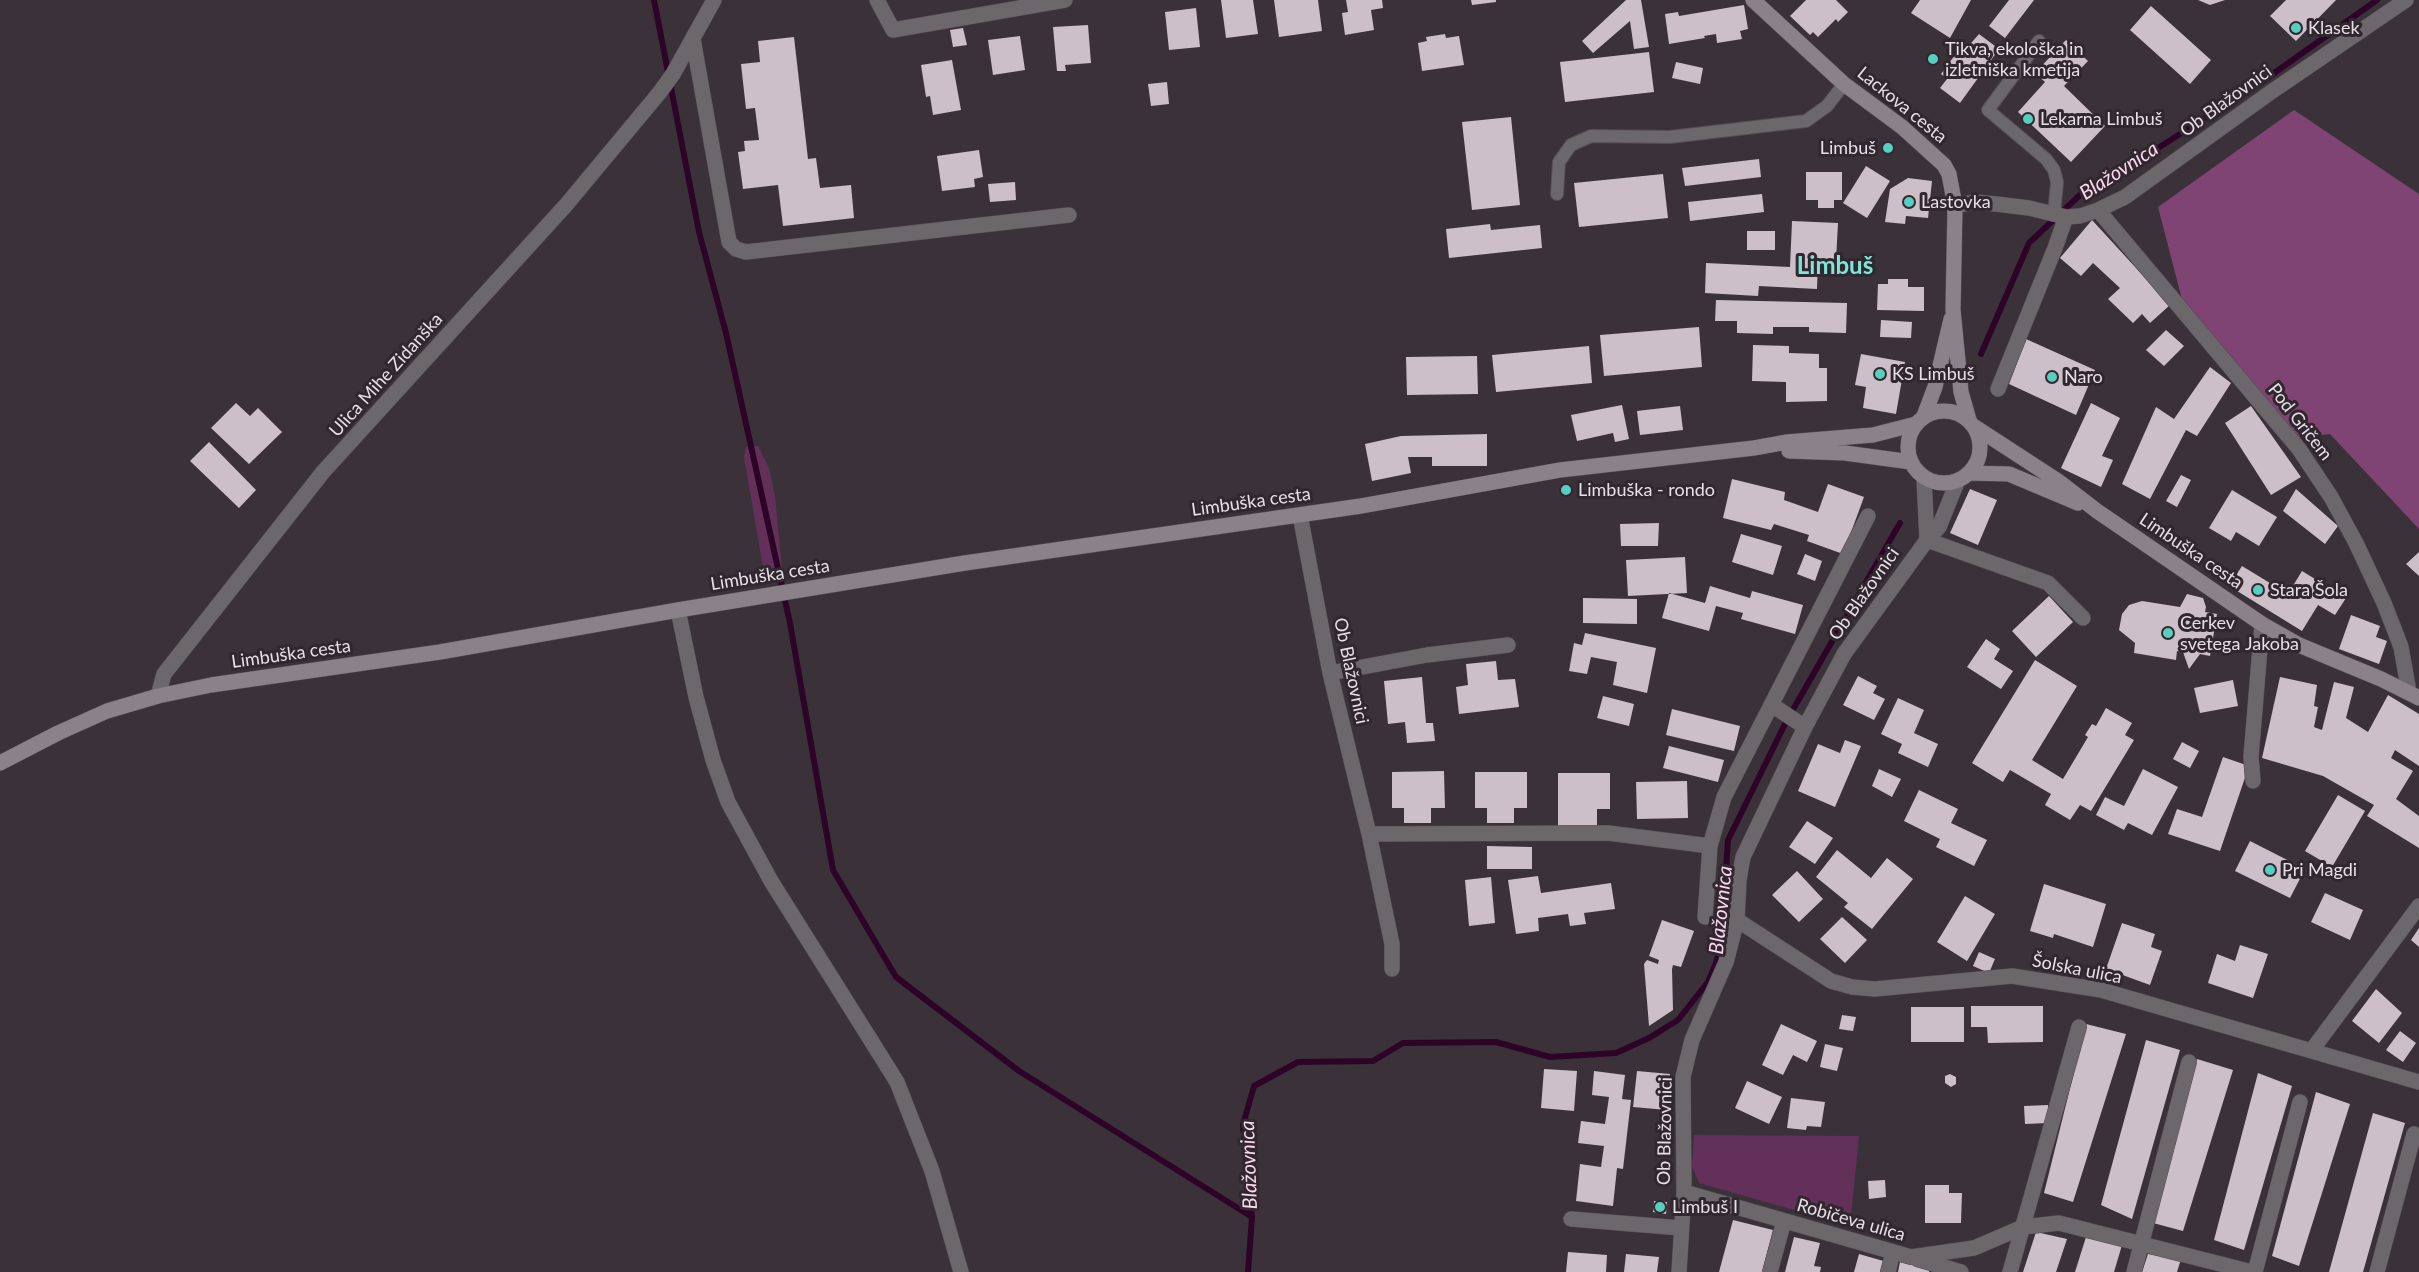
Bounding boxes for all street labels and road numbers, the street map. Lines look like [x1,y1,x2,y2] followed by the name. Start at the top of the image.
[2176,61,2276,141] street label: Ob Blažovnici
[1853,62,1951,148] street label: Lackova cesta
[325,309,447,441] street label: Ulica Mihe Zidanška
[2263,379,2337,465] street label: Pod Gričem
[1190,483,1312,521] street label: Limbuška cesta
[2135,508,2247,594] street label: Limbuška cesta
[1824,544,1904,644] street label: Ob Blažovnici
[709,555,831,595] street label: Limbuška cesta
[1329,616,1373,726] street label: Ob Blažovnici
[230,635,352,673] street label: Limbuška cesta
[2030,950,2124,988] street label: Šolska ulica
[1653,1077,1677,1185] street label: Ob Blažovnici
[1794,1194,1908,1246] street label: Robičeva ulica

